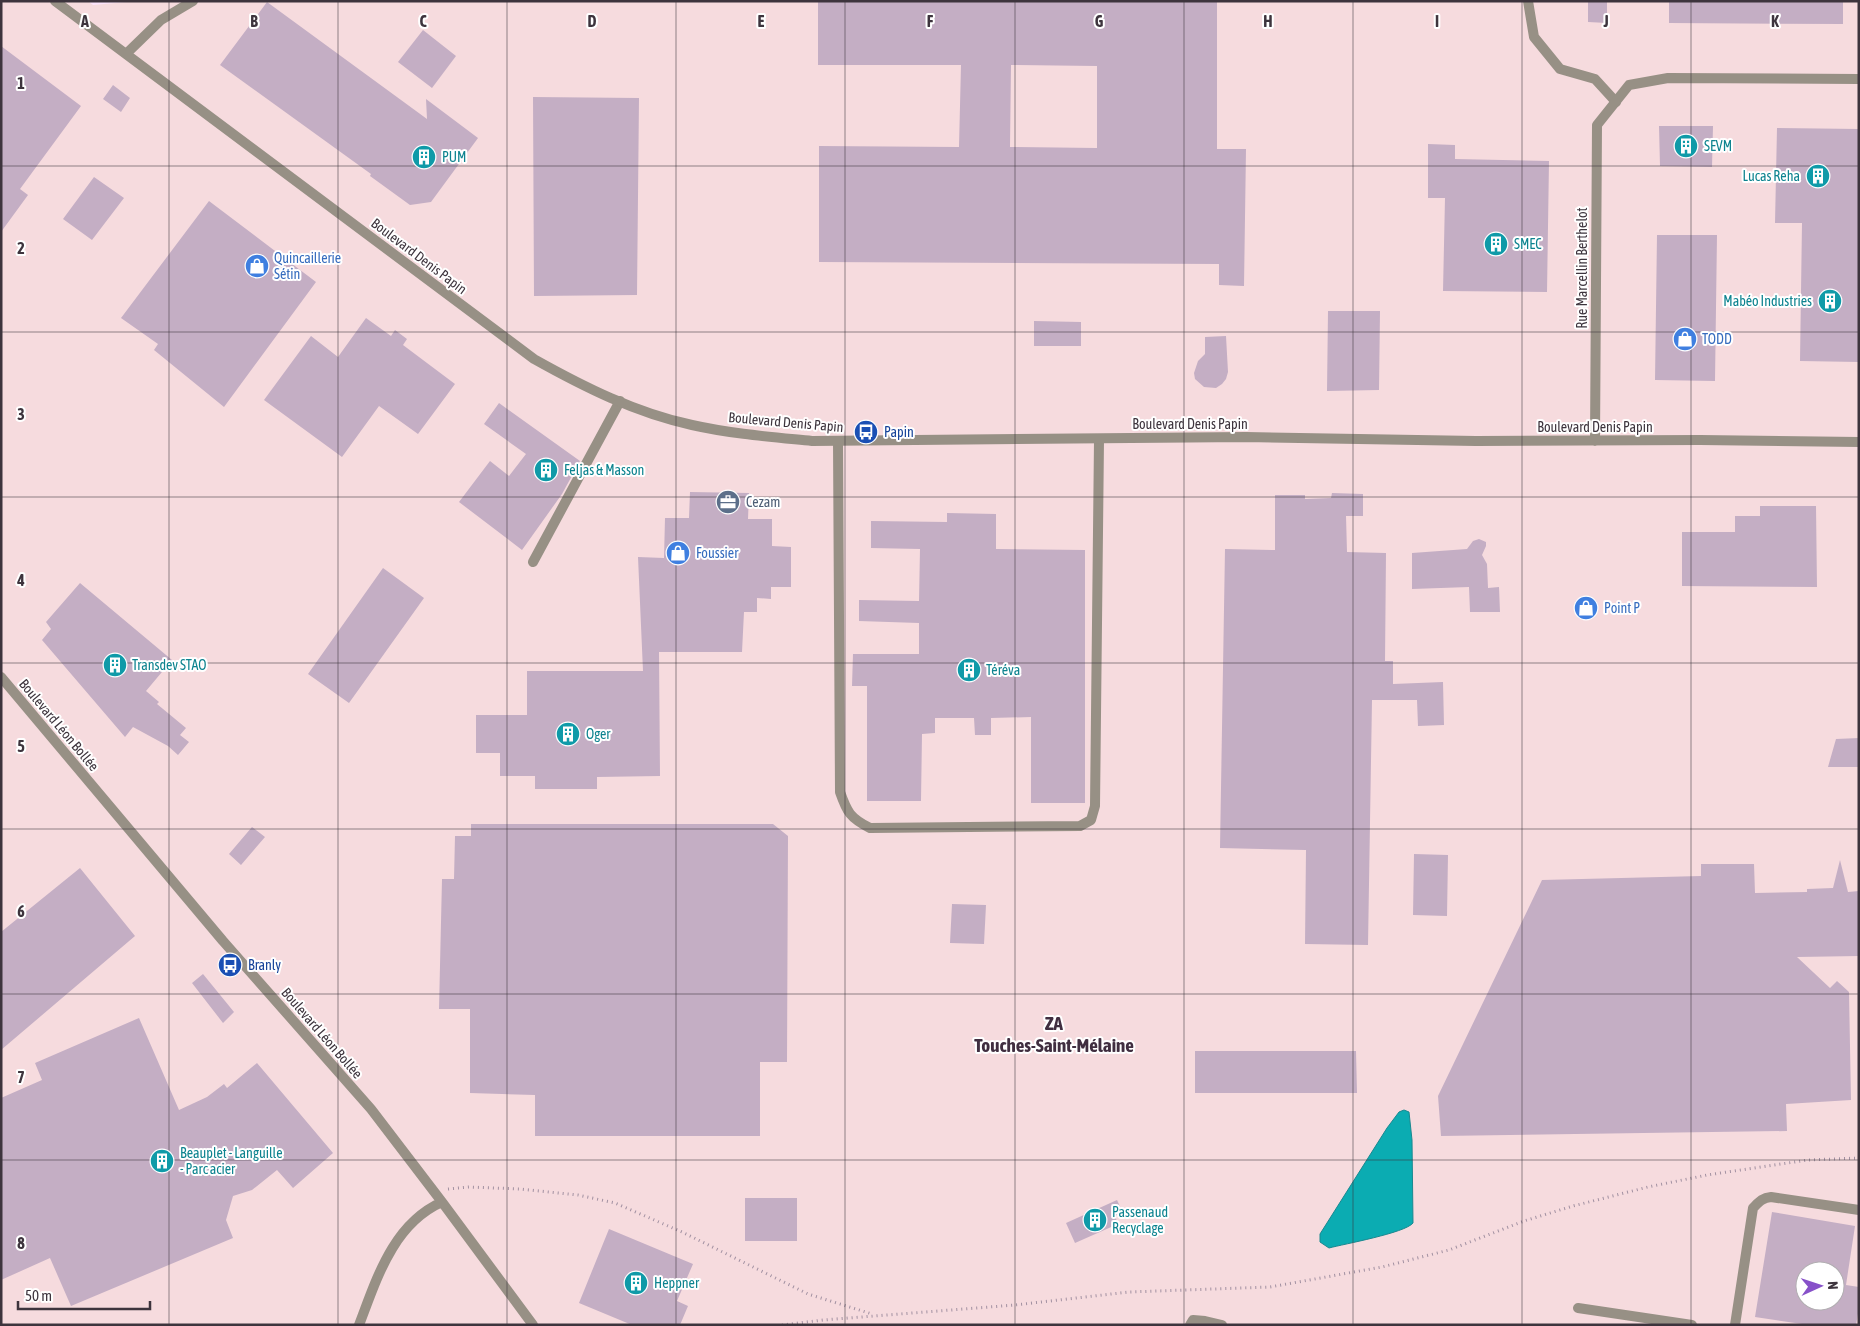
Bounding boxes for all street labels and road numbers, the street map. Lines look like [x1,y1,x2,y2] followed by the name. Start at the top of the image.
[1574,207,1590,329] street label: Rue Marcellin Berthelot
[368,215,470,297] street label: Boulevard Denis Papin
[728,409,844,435] street label: Boulevard Denis Papin
[1132,416,1248,432] street label: Boulevard Denis Papin
[1537,419,1653,435] street label: Boulevard Denis Papin
[16,676,102,774] street label: Boulevard Léon Bollée
[278,984,366,1082] street label: Boulevard Léon Bollée

